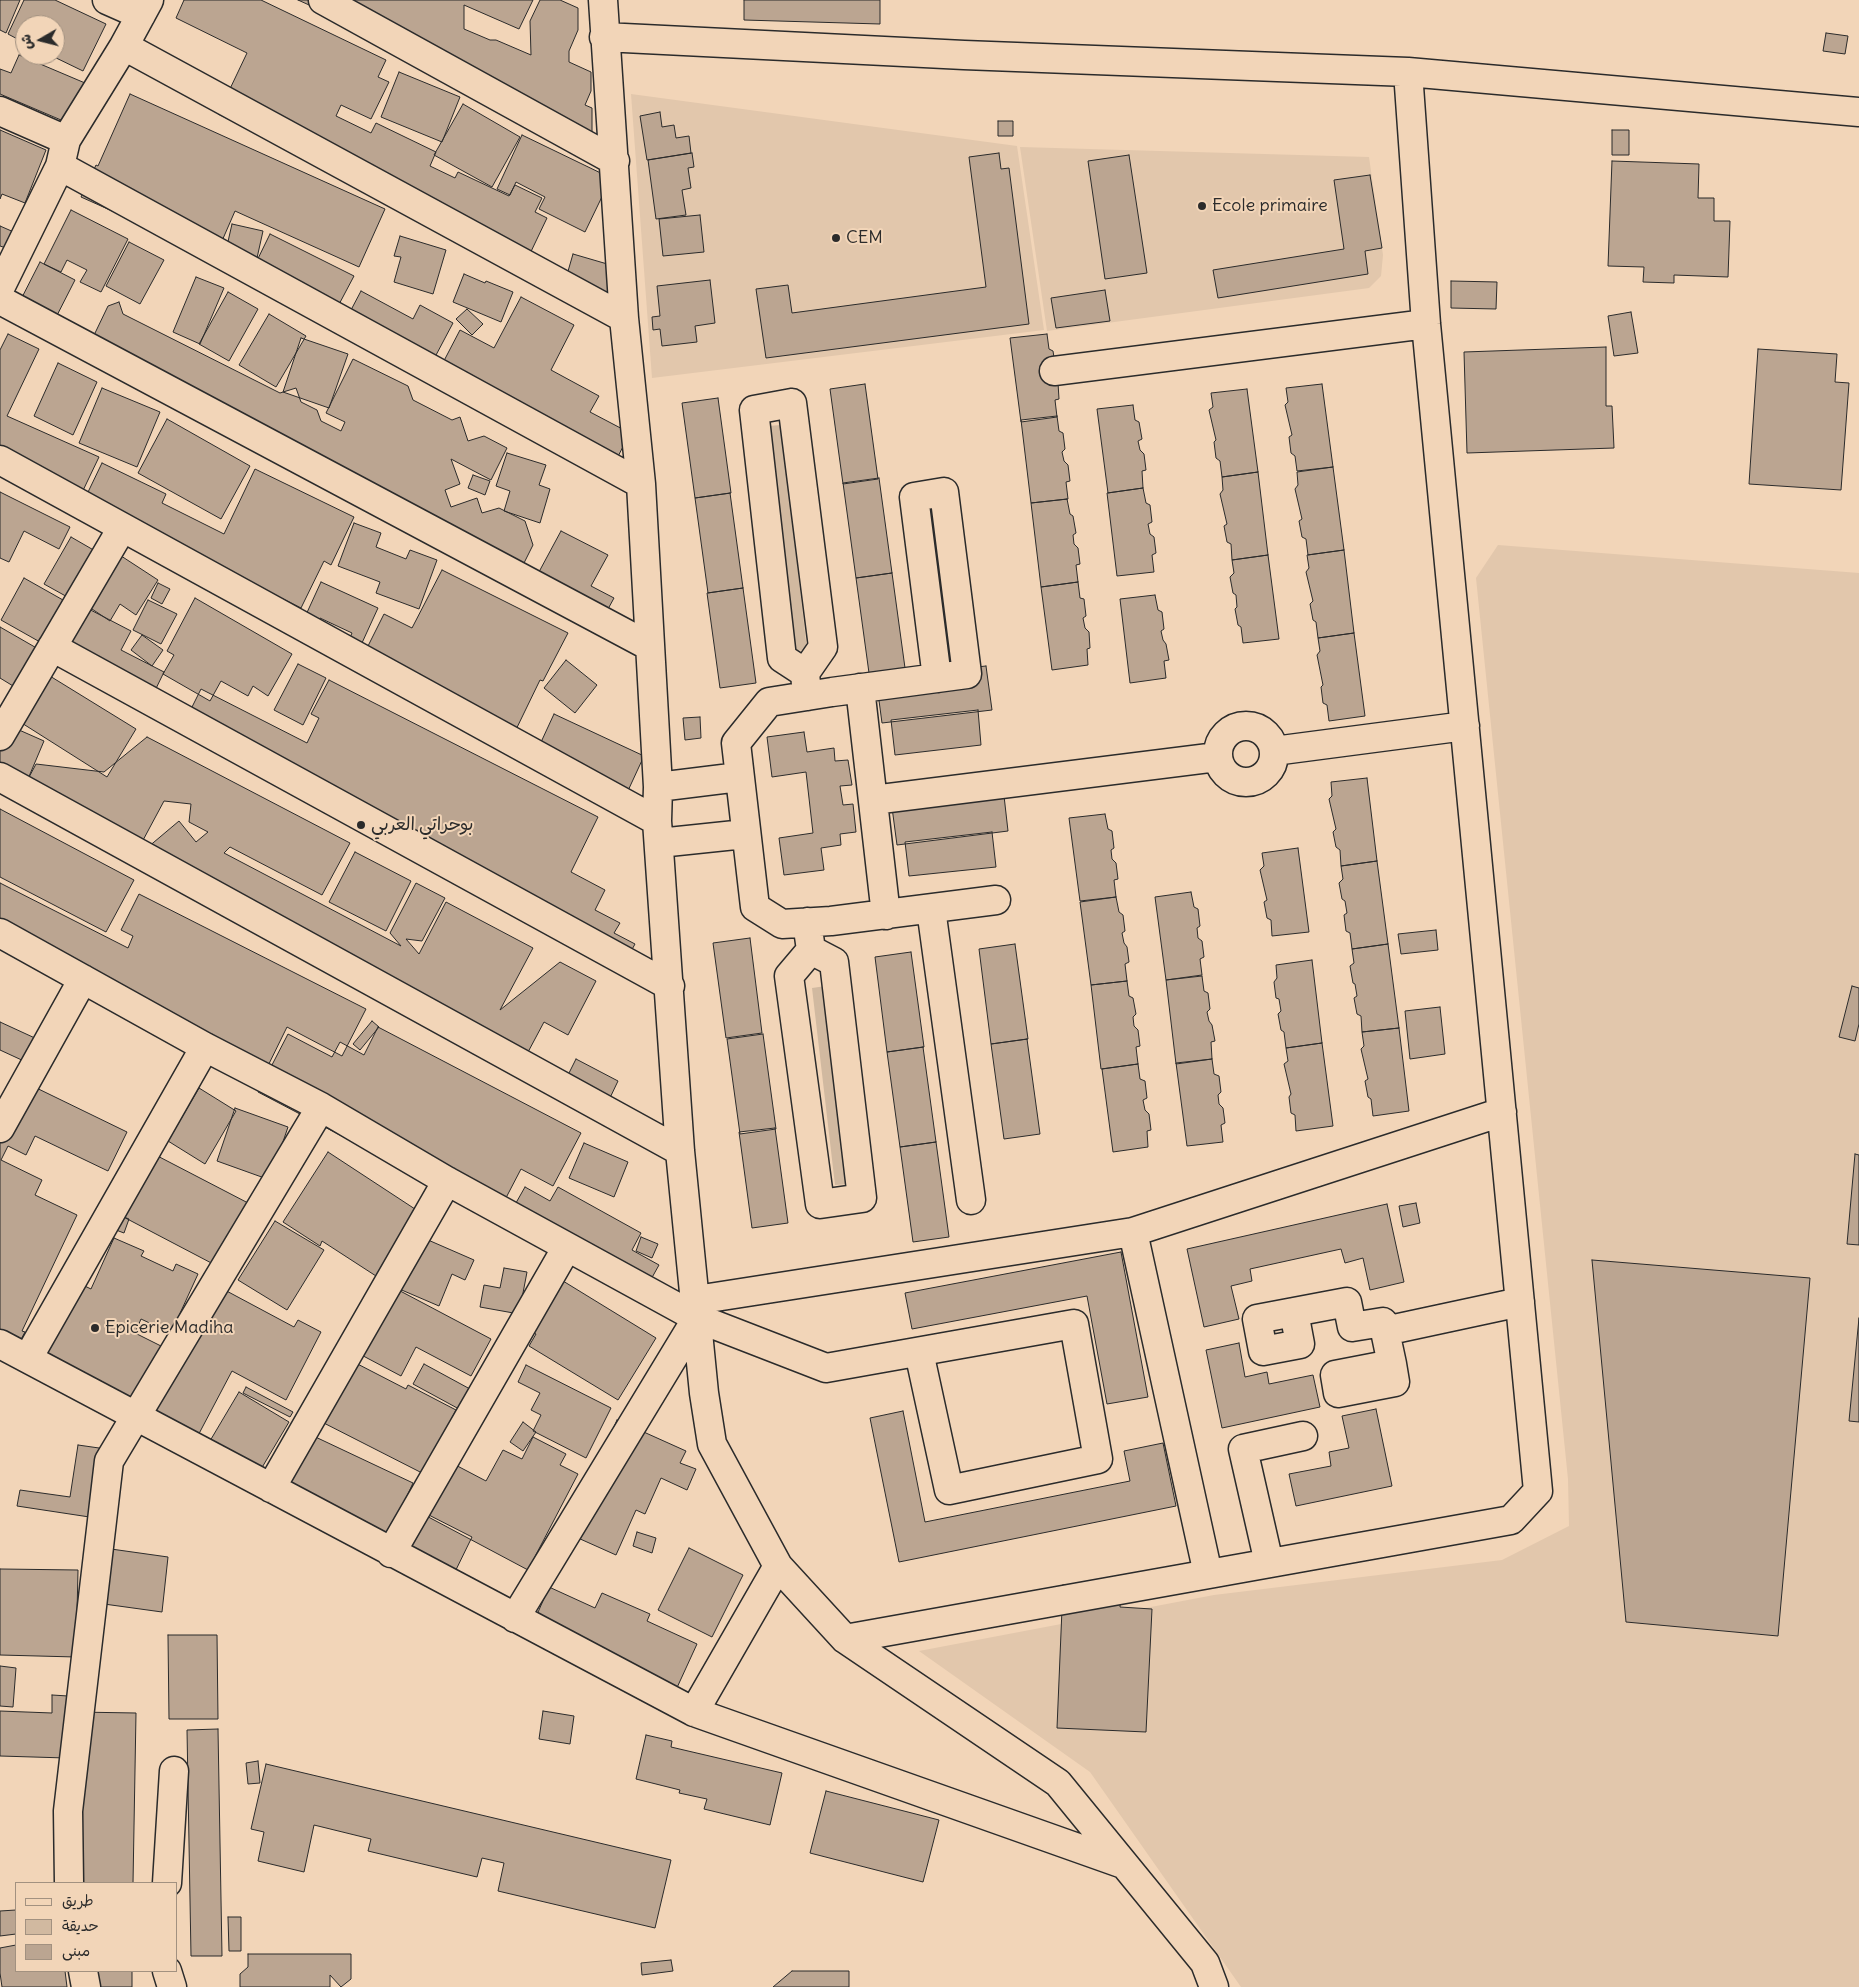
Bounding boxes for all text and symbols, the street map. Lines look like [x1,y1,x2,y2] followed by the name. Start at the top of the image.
[15,15,65,65] north arrow
[16,33,36,51] text: ش
[1212,195,1328,217] place label: Ecole primaire
[1196,200,1208,212] marker: Ecole primaire
[846,227,883,249] place label: CEM
[830,232,842,244] marker: CEM
[371,814,474,836] place label: بوحراتي العربي
[355,819,367,831] marker: بوحراتي العربي
[105,1317,234,1339] place label: Epicerie Madiha
[89,1322,101,1334] marker: Epicerie Madiha
[15,1882,178,1972] legend
[62,1891,94,1910] text: طريق
[62,1916,99,1935] text: حديقة
[62,1941,90,1960] text: مبنى

